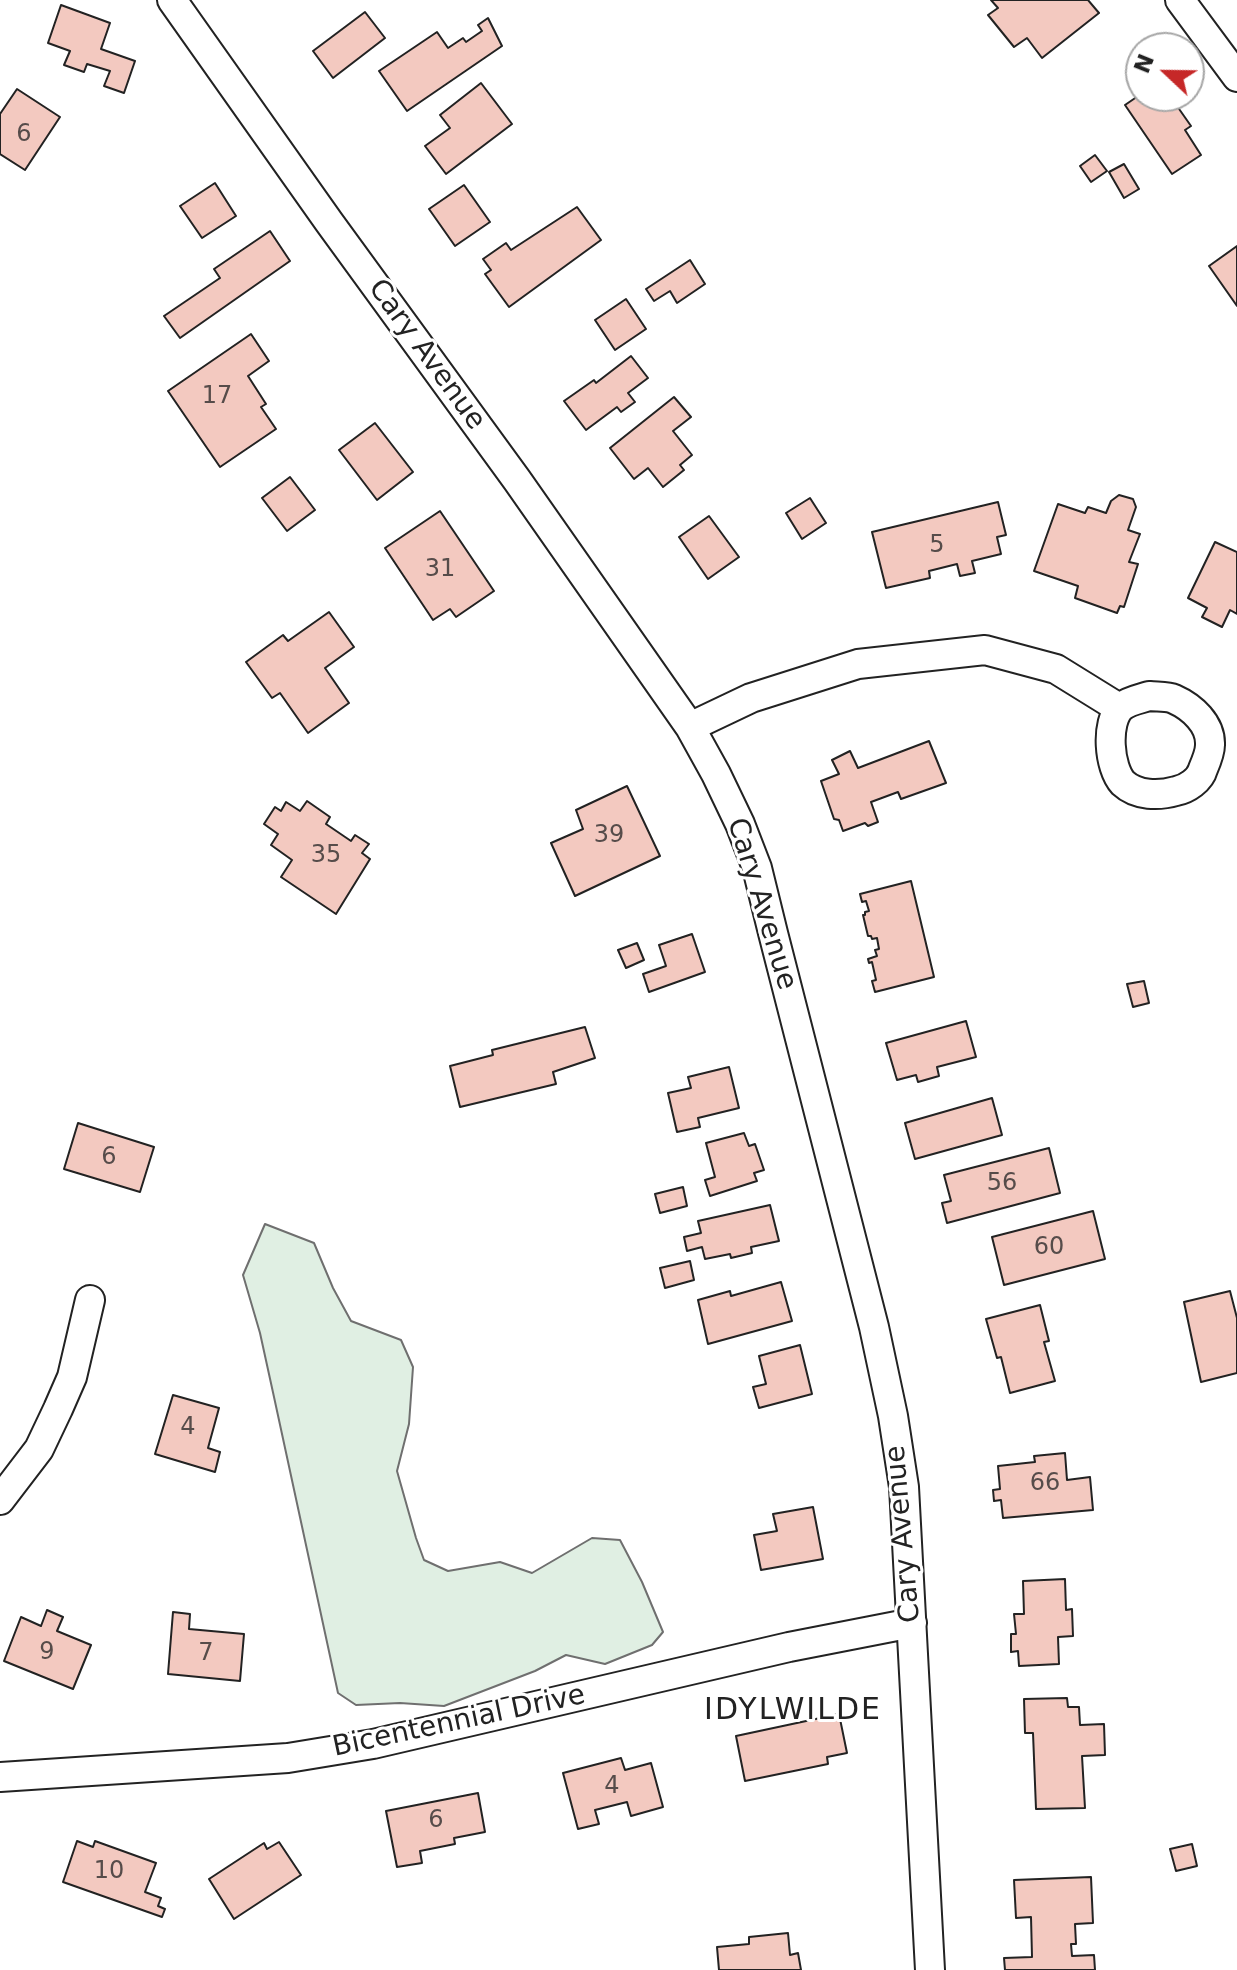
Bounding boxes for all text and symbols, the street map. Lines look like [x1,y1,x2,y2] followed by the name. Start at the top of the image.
[1125,32,1205,112] north arrow
[1129,50,1159,77] text: N
[16,121,32,149] house number: 6
[360,273,492,437] street label: Cary Avenue
[202,383,232,411] house number: 17
[929,532,945,560] house number: 5
[425,556,455,584] house number: 31
[719,814,803,994] street label: Cary Avenue
[594,822,624,850] house number: 39
[311,842,341,870] house number: 35
[101,1144,117,1172] house number: 6
[987,1170,1017,1198] house number: 56
[1034,1234,1064,1262] house number: 60
[180,1414,196,1442] house number: 4
[880,1444,928,1624] street label: Cary Avenue
[1030,1470,1060,1498] house number: 66
[39,1639,55,1667] house number: 9
[198,1640,214,1668] house number: 7
[330,1679,588,1765] street label: Bicentennial Drive
[704,1693,882,1729] district label: IDYLWILDE
[604,1773,620,1801] house number: 4
[428,1807,444,1835] house number: 6
[94,1858,124,1886] house number: 10

